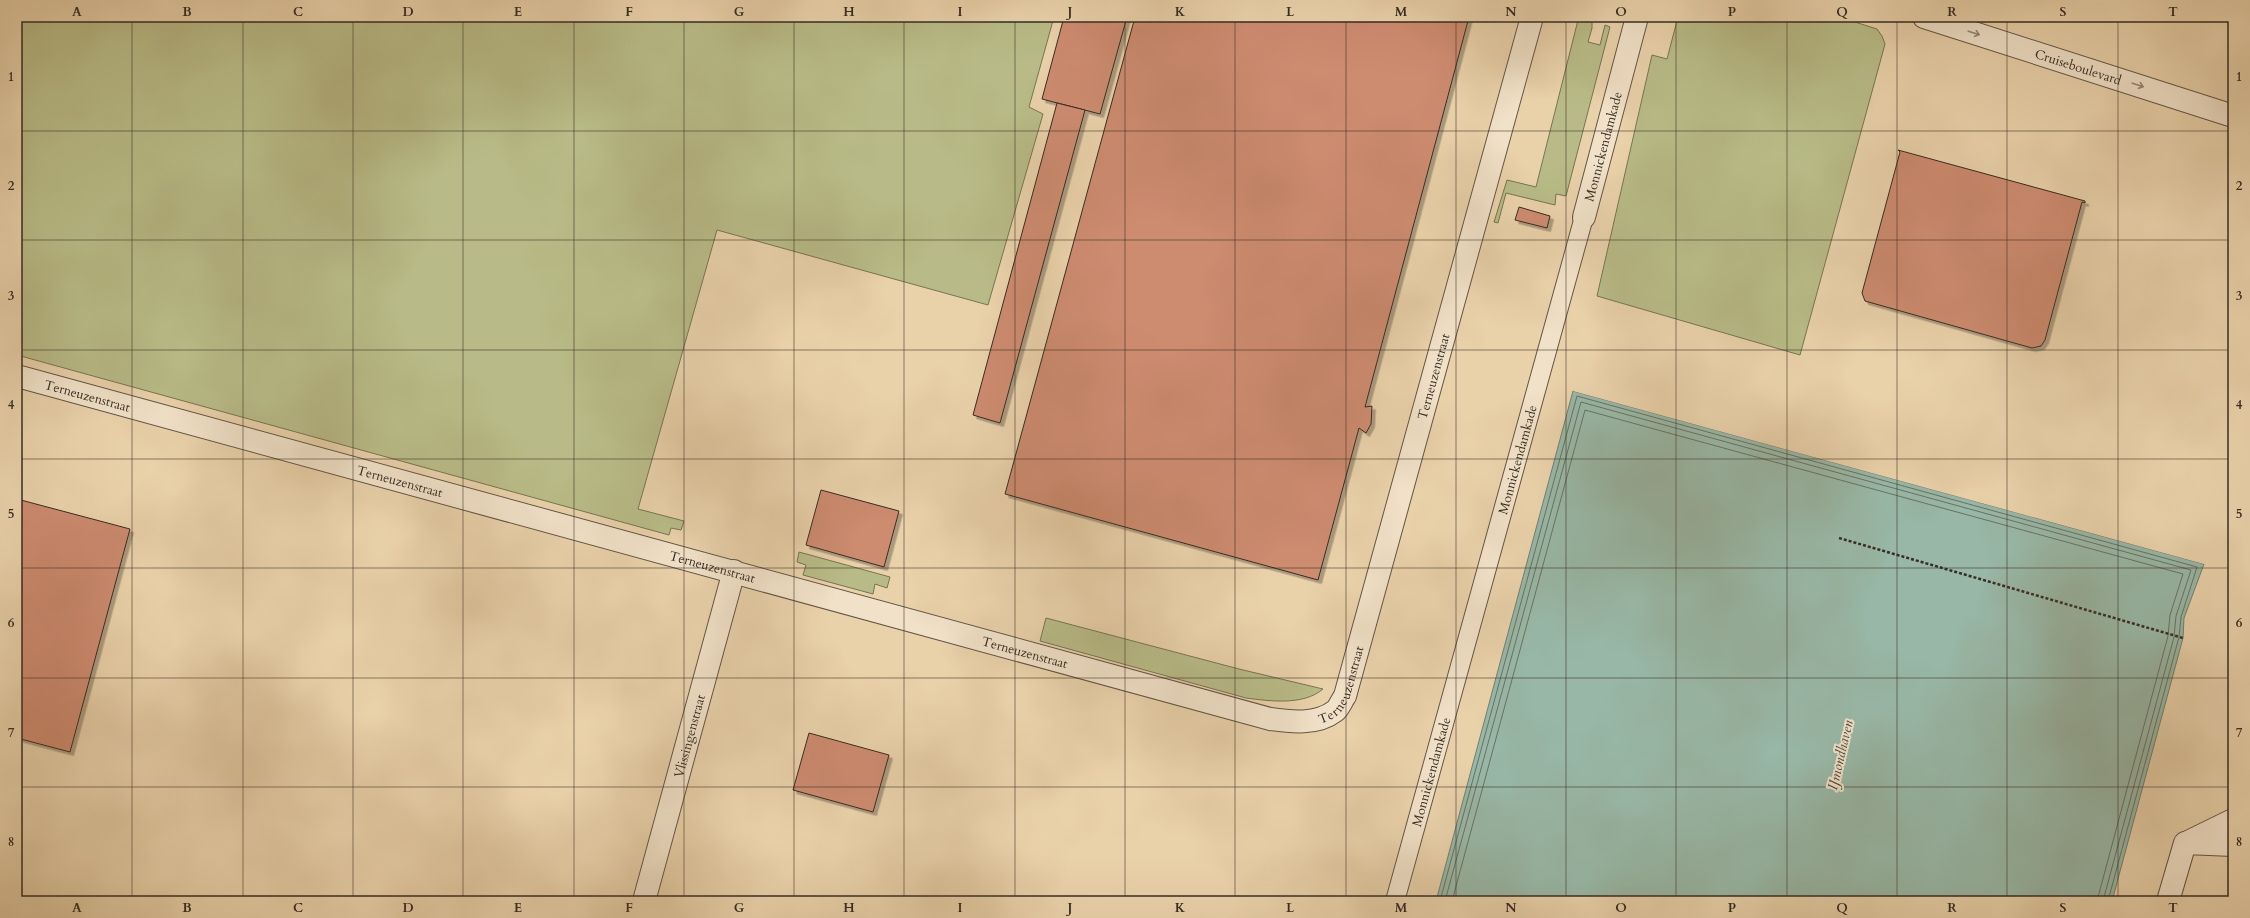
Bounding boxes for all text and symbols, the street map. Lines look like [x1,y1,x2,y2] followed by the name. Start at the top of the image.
[72,3,82,21] text: A
[182,3,192,21] text: B
[293,3,303,21] text: C
[402,3,414,21] text: D
[514,3,522,21] text: E
[625,3,633,21] text: F
[734,3,745,21] text: G
[843,3,855,21] text: H
[957,3,963,21] text: I
[1066,3,1073,21] text: J
[1175,3,1186,21] text: K
[1286,3,1295,21] text: L
[1395,3,1408,21] text: M
[1505,3,1517,21] text: N
[1615,3,1627,21] text: O
[1728,3,1736,21] text: P
[1836,3,1848,21] text: Q
[1947,3,1957,21] text: R
[2060,3,2067,21] text: S
[2168,3,2178,21] text: T
[1968,30,1981,37] one-way arrow
[2032,45,2124,90] street label: Cruiseboulevard
[8,68,14,86] text: 1
[2236,68,2242,86] text: 1
[2132,82,2145,89] one-way arrow
[1581,90,1627,204] street label: Monnickendamkade
[8,177,15,195] text: 2
[2236,177,2243,195] text: 2
[8,287,15,305] text: 3
[2236,287,2243,305] text: 3
[1414,332,1454,422] street label: Terneuzenstraat
[42,376,132,417] street label: Terneuzenstraat
[8,396,15,414] text: 4
[2236,396,2243,414] text: 4
[1494,403,1542,517] street label: Monnickendamkade
[355,461,445,502] street label: Terneuzenstraat
[8,505,14,523] text: 5
[2236,505,2242,523] text: 5
[667,547,757,588] street label: Terneuzenstraat
[8,614,15,632] text: 6
[2236,614,2243,632] text: 6
[980,633,1070,673] street label: Terneuzenstraat
[1316,644,1368,729] street label: Terneuzenstraat
[670,693,710,780] street label: Vlissingenstraat
[1408,715,1455,829] street label: Monnickendamkade
[1823,718,1858,792] water label: IJmondhaven
[8,724,15,742] text: 7
[2236,724,2243,742] text: 7
[8,833,14,851] text: 8
[2236,833,2242,851] text: 8
[72,899,82,917] text: A
[182,899,192,917] text: B
[293,899,303,917] text: C
[402,899,414,917] text: D
[514,899,522,917] text: E
[625,899,633,917] text: F
[734,899,745,917] text: G
[843,899,855,917] text: H
[957,899,963,917] text: I
[1066,899,1073,917] text: J
[1175,899,1186,917] text: K
[1286,899,1295,917] text: L
[1395,899,1408,917] text: M
[1505,899,1517,917] text: N
[1615,899,1627,917] text: O
[1728,899,1736,917] text: P
[1836,899,1848,917] text: Q
[1947,899,1957,917] text: R
[2060,899,2067,917] text: S
[2168,899,2178,917] text: T

